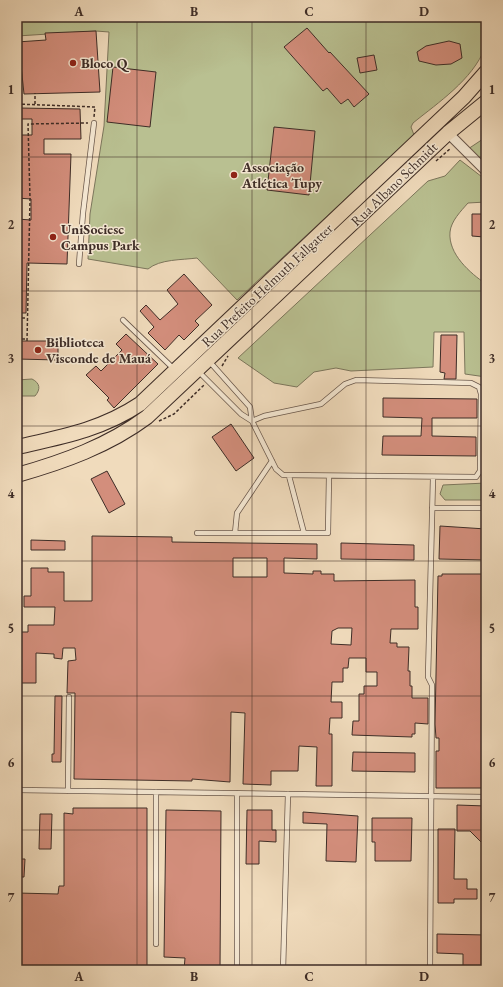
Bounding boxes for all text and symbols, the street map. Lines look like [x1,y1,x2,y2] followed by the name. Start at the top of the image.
[73,3,84,20] text: A
[190,3,198,20] text: B
[304,3,314,20] text: C
[419,3,429,20] text: D
[81,54,130,72] place label: Bloco Q
[68,58,78,68] marker: Bloco Q
[8,81,15,98] text: 1
[489,81,496,98] text: 1
[347,138,442,230] street label: Rua Albano Schmidt
[241,158,322,192] place label: Associação Atlética Tupy
[229,170,239,180] marker: Associação Atlética Tupy
[8,216,15,233] text: 2
[489,216,496,233] text: 2
[198,219,337,351] street label: Rua Prefeito Helmuth Fallgatter
[61,220,140,254] place label: UniSociesc Campus Park
[48,232,58,242] marker: UniSociesc Campus Park
[46,333,152,367] place label: Biblioteca Visconde de Mauá
[33,345,43,355] marker: Biblioteca Visconde de Mauá
[8,350,15,367] text: 3
[489,350,496,367] text: 3
[8,485,15,502] text: 4
[489,485,496,502] text: 4
[8,620,14,637] text: 5
[489,620,495,637] text: 5
[8,754,15,771] text: 6
[489,754,496,771] text: 6
[8,889,15,906] text: 7
[489,889,496,906] text: 7
[73,968,84,985] text: A
[190,968,198,985] text: B
[304,968,314,985] text: C
[419,968,429,985] text: D

